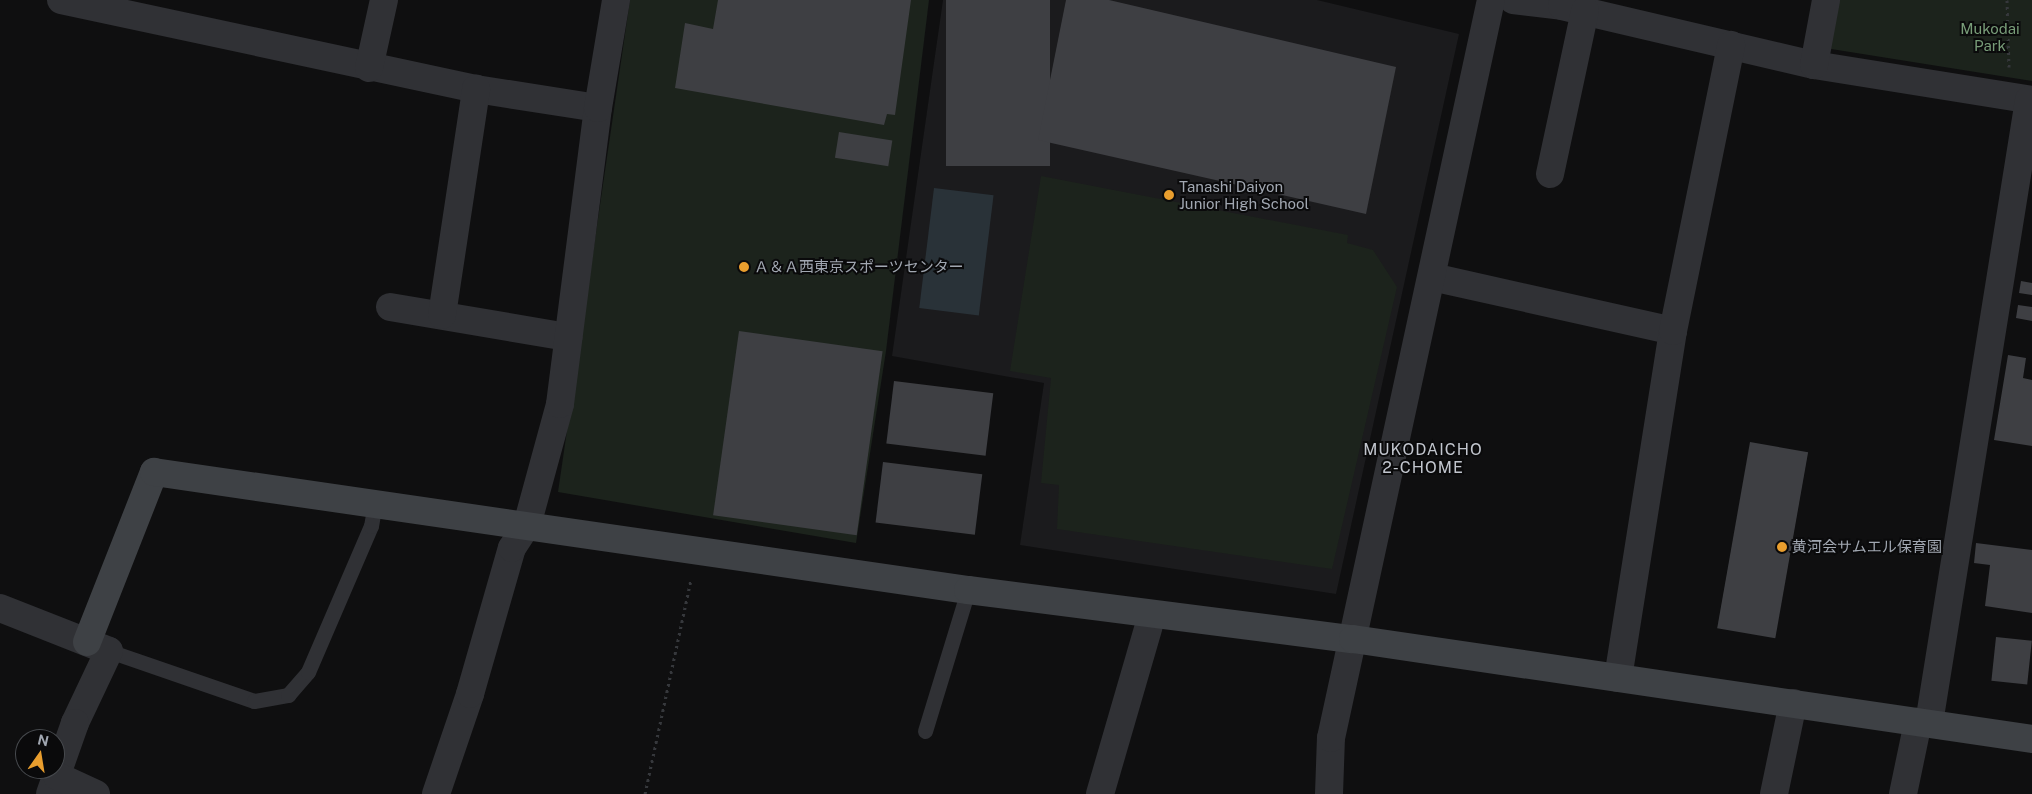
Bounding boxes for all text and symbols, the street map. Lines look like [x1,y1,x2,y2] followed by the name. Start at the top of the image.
[1960,19,2020,54] park label: Mukodai Park
[1179,177,1309,212] place label: Tanashi Daiyon Junior High School
[1163,189,1175,201] marker: Tanashi Daiyon Junior High School
[754,258,964,276] place label: Ａ＆Ａ西東京スポーツセンター
[738,261,750,273] marker: Ａ＆Ａ西東京スポーツセンター
[1362,440,1484,478] district label: MUKODAICHO 2-CHOME
[1792,538,1942,556] place label: 黄河会サムエル保育園
[1776,541,1788,553] marker: 黄河会サムエル保育園
[15,729,65,779] north arrow
[36,731,50,749] text: N

